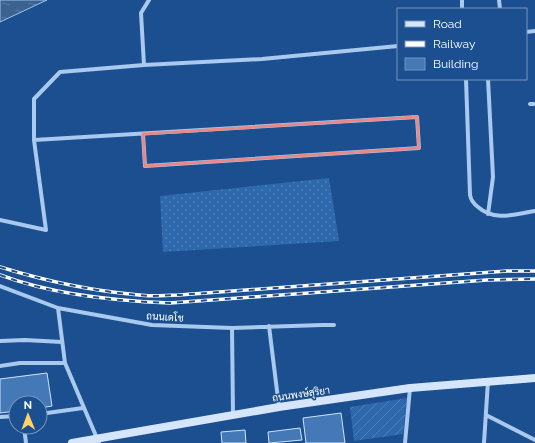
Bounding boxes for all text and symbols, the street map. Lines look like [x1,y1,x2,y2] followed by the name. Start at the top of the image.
[397,8,527,80] legend
[433,17,462,31] text: Road
[433,37,476,51] text: Railway
[433,57,479,71] text: Building
[146,309,184,324] street label: ถนนเดโช
[271,382,331,405] street label: ถนนพงษ์สุริยา
[8,395,48,435] north arrow
[24,399,32,412] text: N

